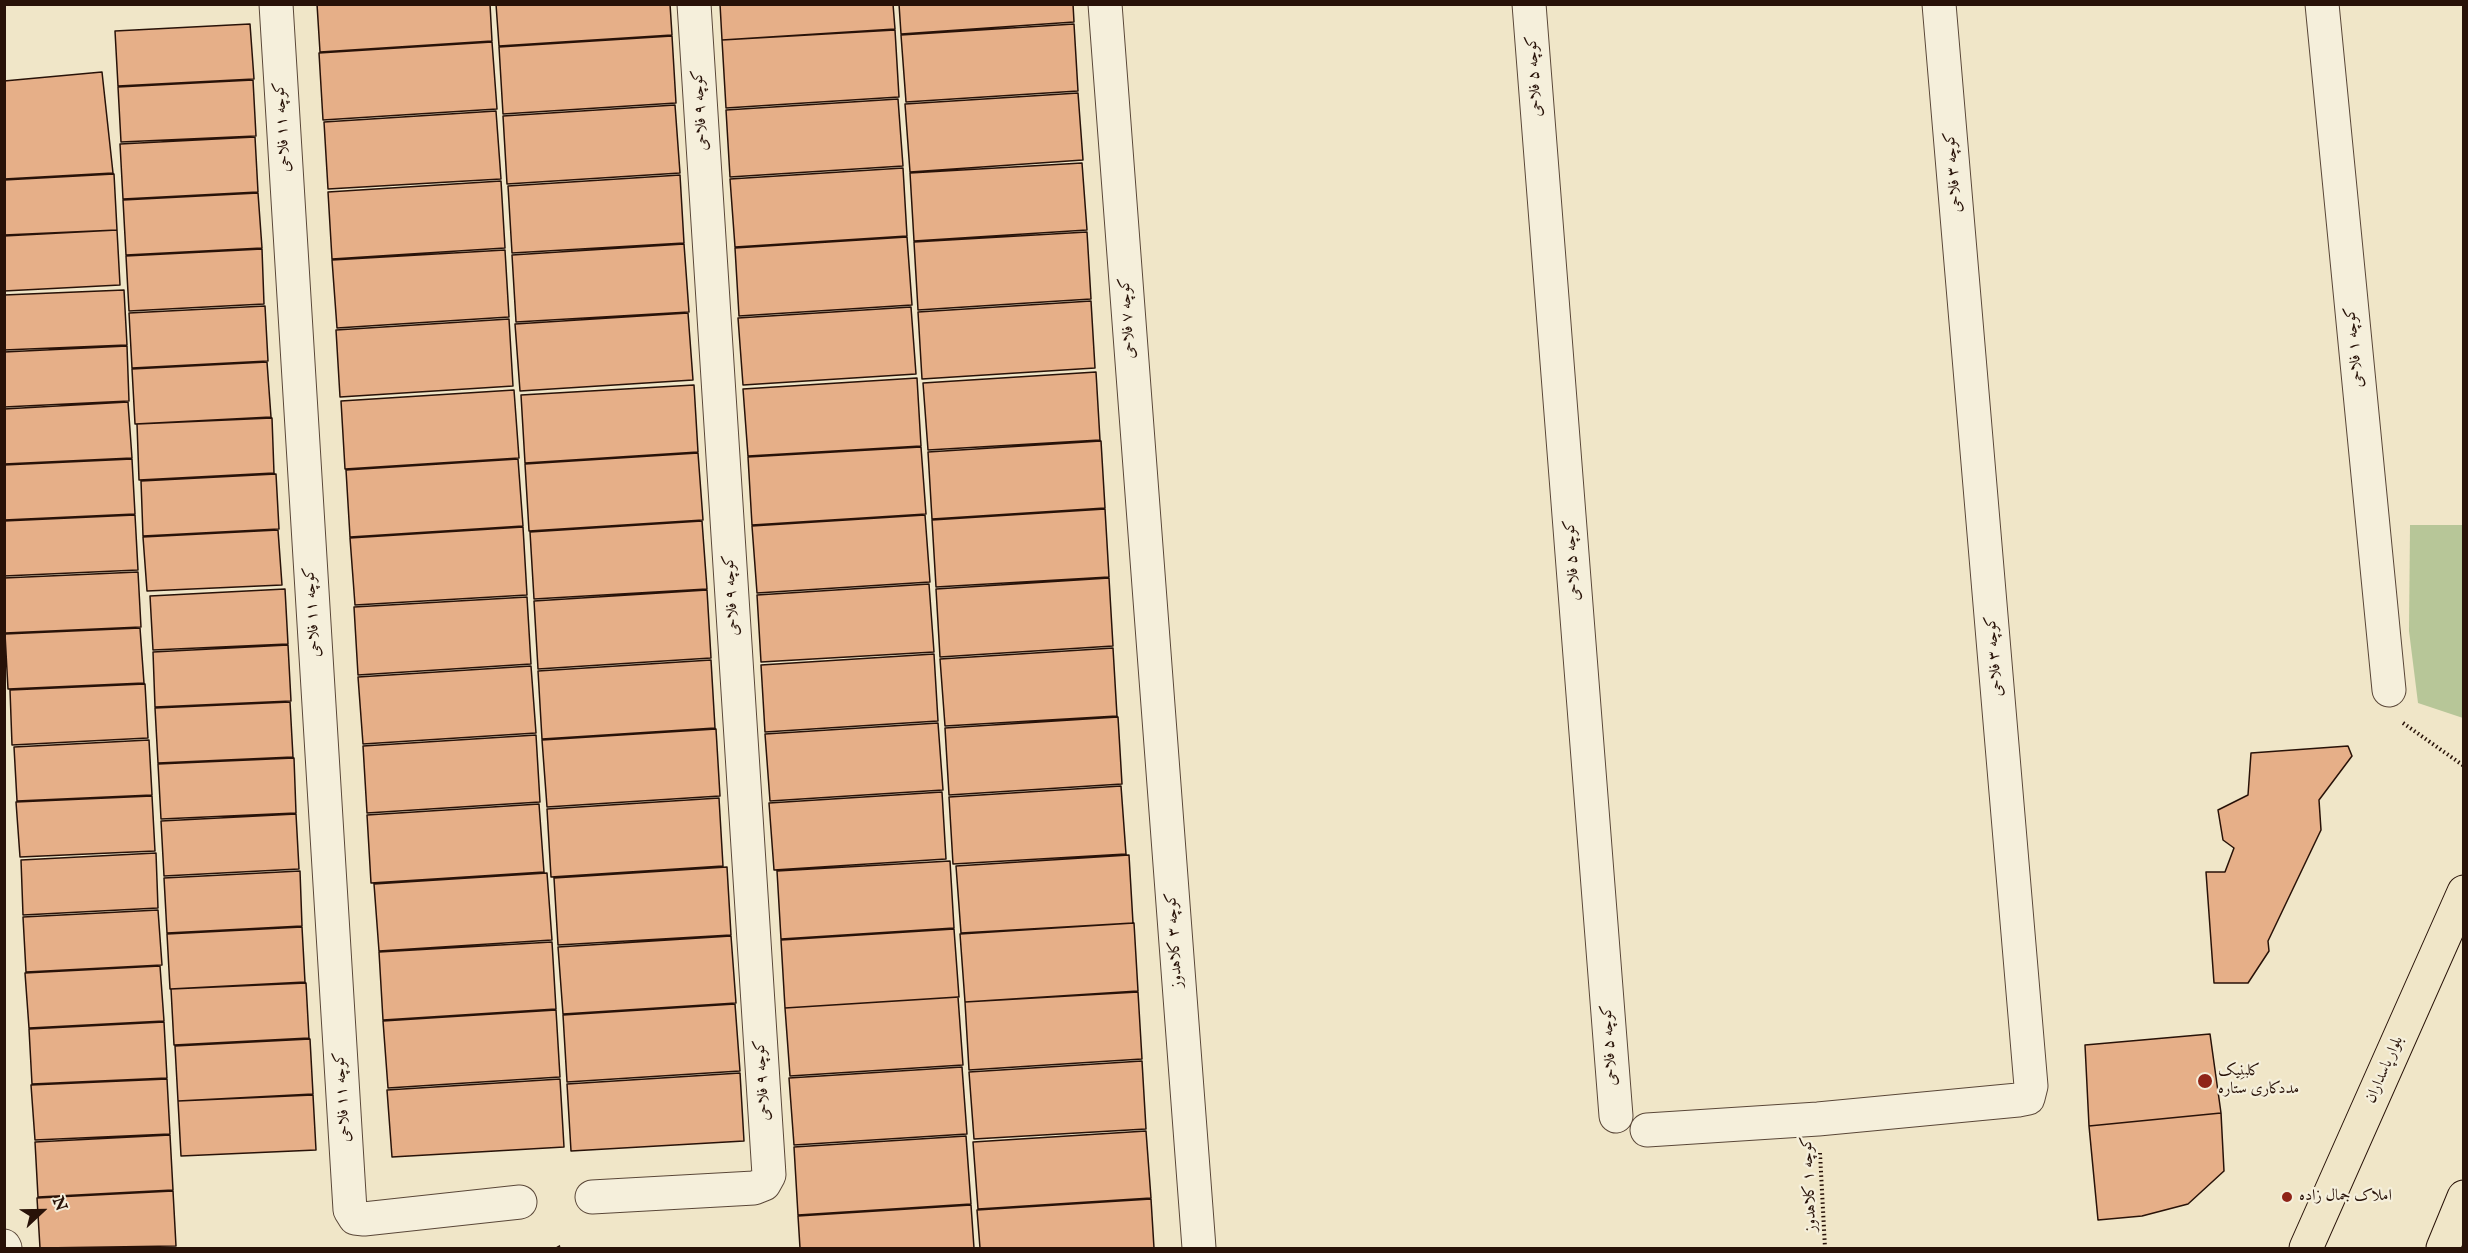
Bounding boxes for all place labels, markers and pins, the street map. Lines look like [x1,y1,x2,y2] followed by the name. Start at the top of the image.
[2218,1062,2299,1100] place label: کلینیک مددکاری سَتاره
[2196,1072,2214,1090] marker: کلینیک مددکاری سَتاره
[2299,1187,2392,1207] place label: املاک جمال زاده
[2280,1190,2294,1204] marker: املاک جمال زاده

